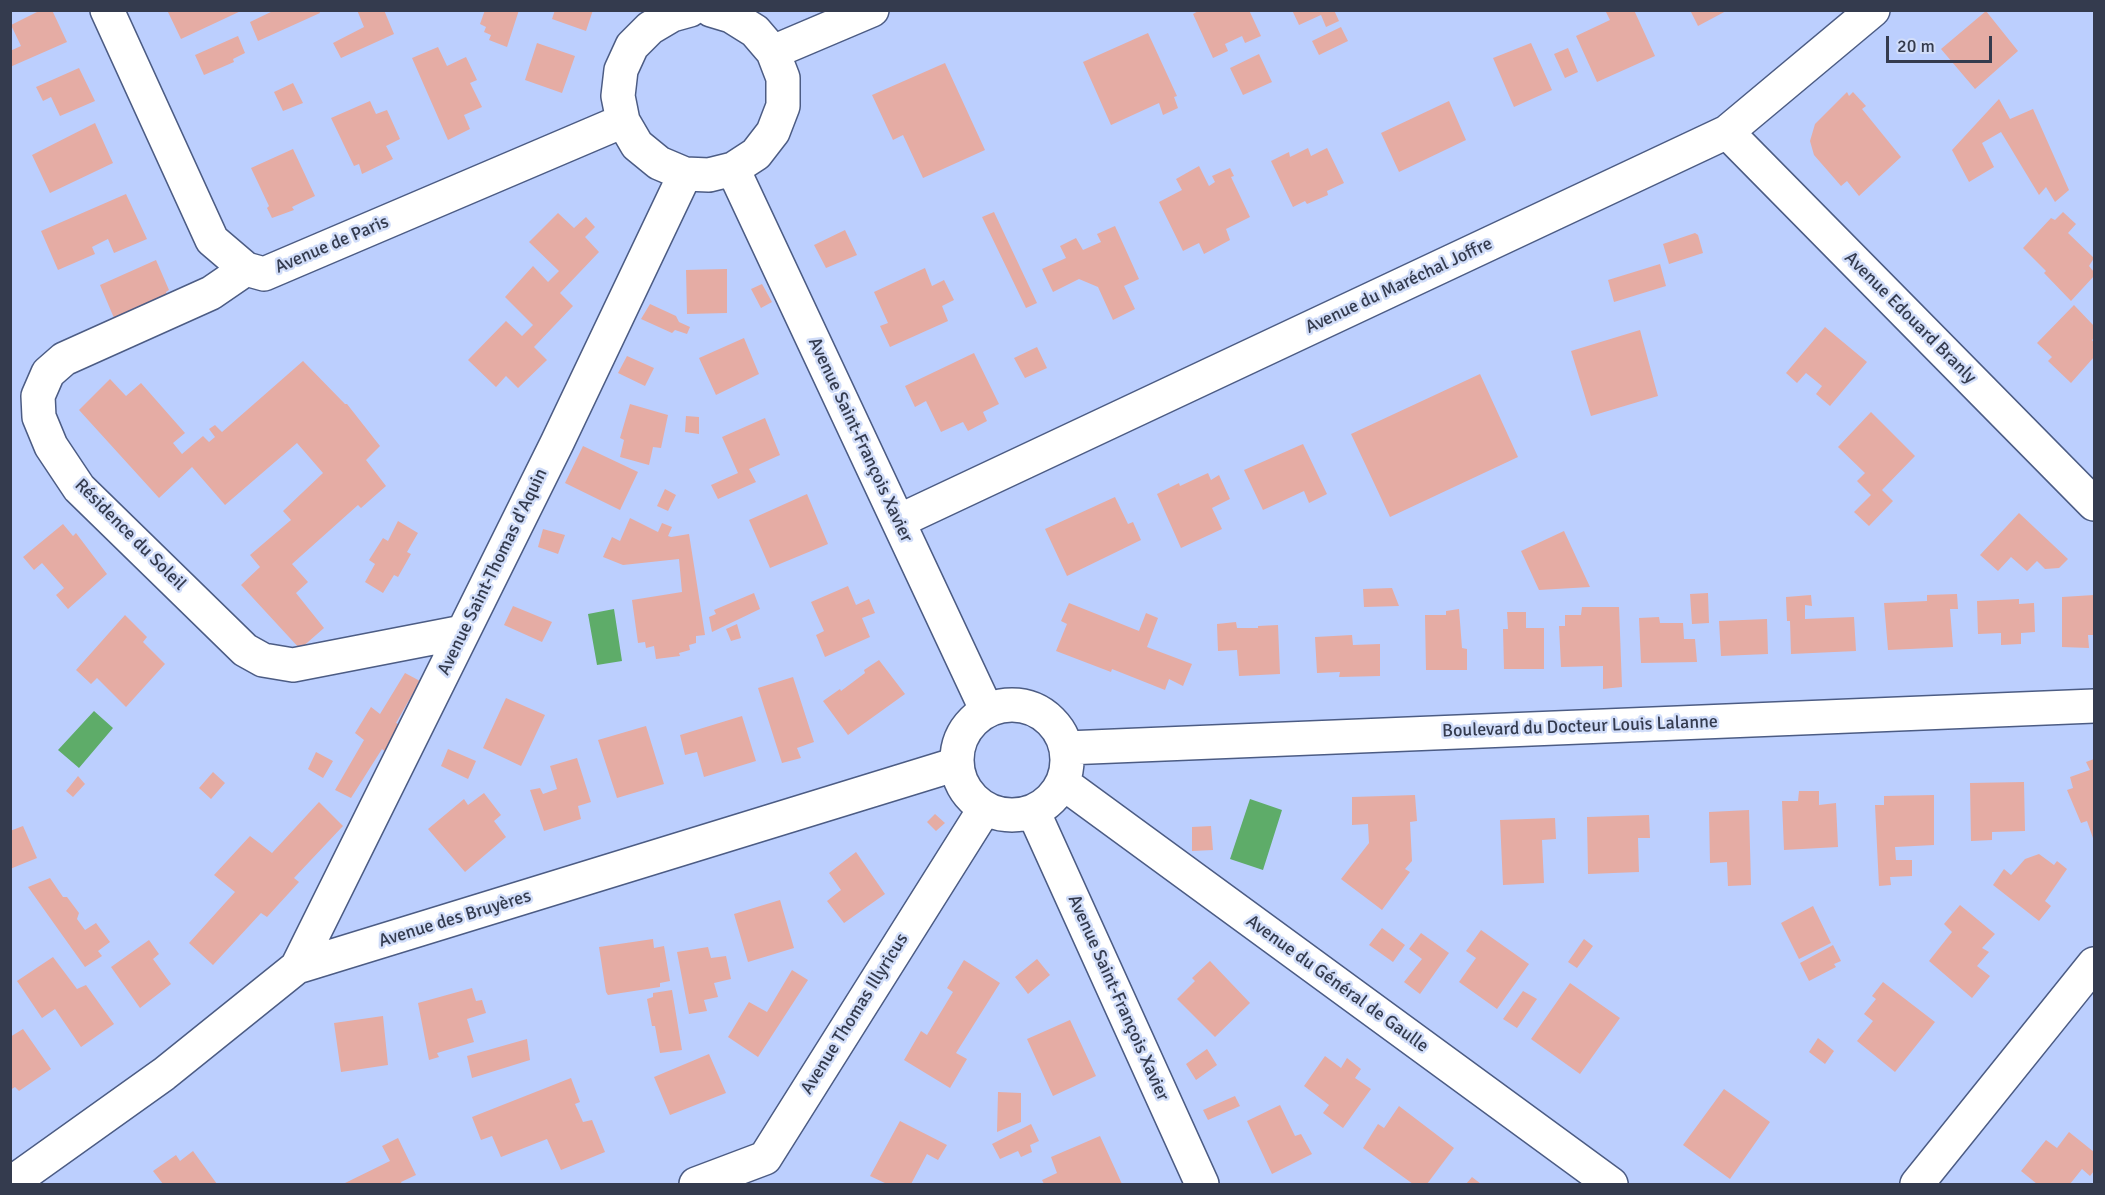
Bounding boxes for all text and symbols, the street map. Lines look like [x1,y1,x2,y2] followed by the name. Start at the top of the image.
[1889,24,1996,62] scale bar
[1897,35,1935,57] text: 20 m
[272,211,392,279] street label: Avenue de Paris
[1302,233,1496,339] street label: Avenue du Maréchal Joffre
[1840,248,1980,388] street label: Avenue Edouard Branly
[803,334,917,546] street label: Avenue Saint-François Xavier
[433,465,553,679] street label: Avenue Saint-Thomas d'Aquin
[70,475,190,595] street label: Résidence du Soleil
[1442,711,1718,743] street label: Boulevard du Docteur Louis Lalanne
[376,886,534,952] street label: Avenue des Bruyères
[1063,892,1173,1104] street label: Avenue Saint-François Xavier
[1242,911,1432,1057] street label: Avenue du Général de Gaulle
[797,930,913,1098] street label: Avenue Thomas Illyricus

